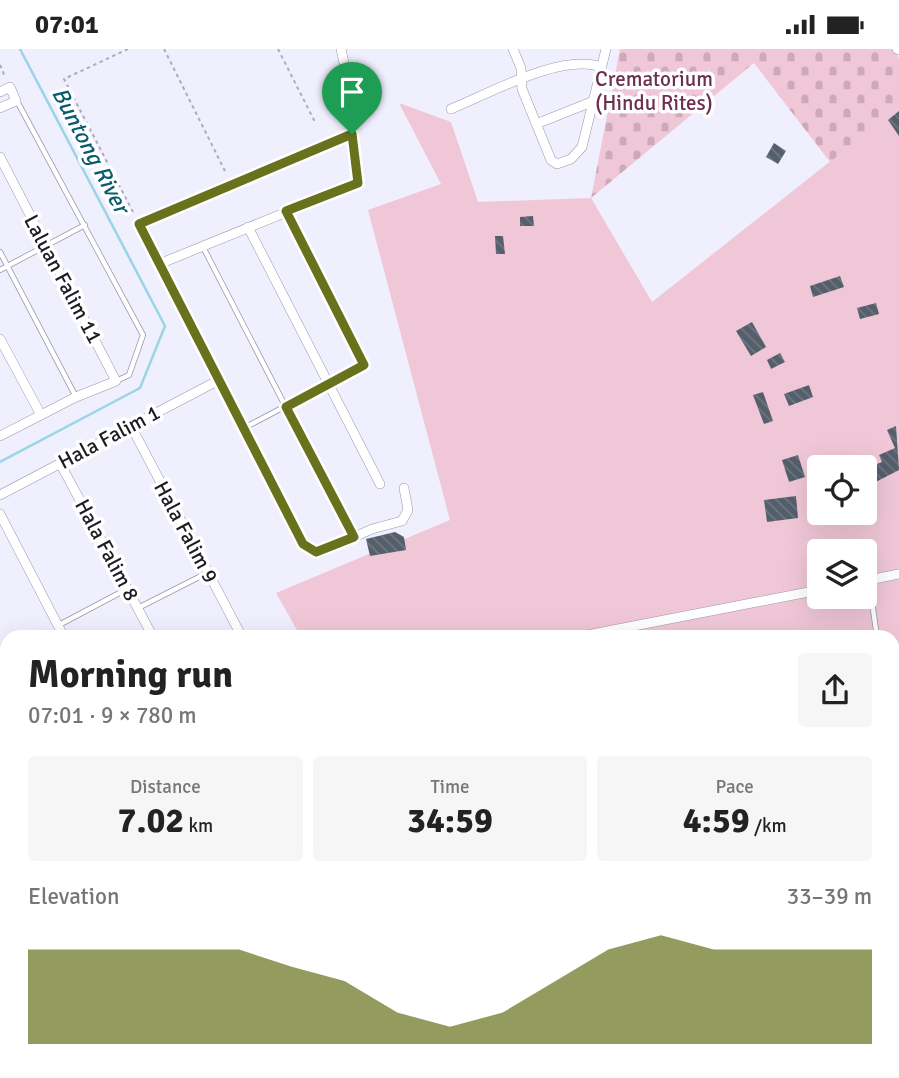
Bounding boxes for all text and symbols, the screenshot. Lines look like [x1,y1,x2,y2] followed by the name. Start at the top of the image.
[35,9,99,41] text: 07:01
[322,62,382,134] pin
[595,66,713,116] park label: Crematorium (Hindu Rites)
[333,73,371,111] icon: arrive
[45,82,138,221] water label: Buntong River
[18,210,108,348] street label: Laluan Falim 11
[54,399,164,475] street label: Hala Falim 1
[807,455,877,609] map controls
[807,455,877,525] button: locate
[148,477,224,587] street label: Hala Falim 9
[69,495,145,605] street label: Hala Falim 8
[807,539,877,609] button: layers
[28,651,233,698] text: Morning run
[798,653,872,727] button: share
[28,701,197,730] text: 07:01 · 9 × 780 m
[130,775,201,799] text: Distance
[430,775,470,799] text: Time
[716,775,754,799] text: Pace
[118,799,184,842] text: 7.02
[407,799,493,842] text: 34:59
[683,799,750,842] text: 4:59
[184,814,213,838] text: km
[750,814,787,838] text: /km
[28,882,120,911] text: Elevation
[787,882,872,911] text: 33–39 m

